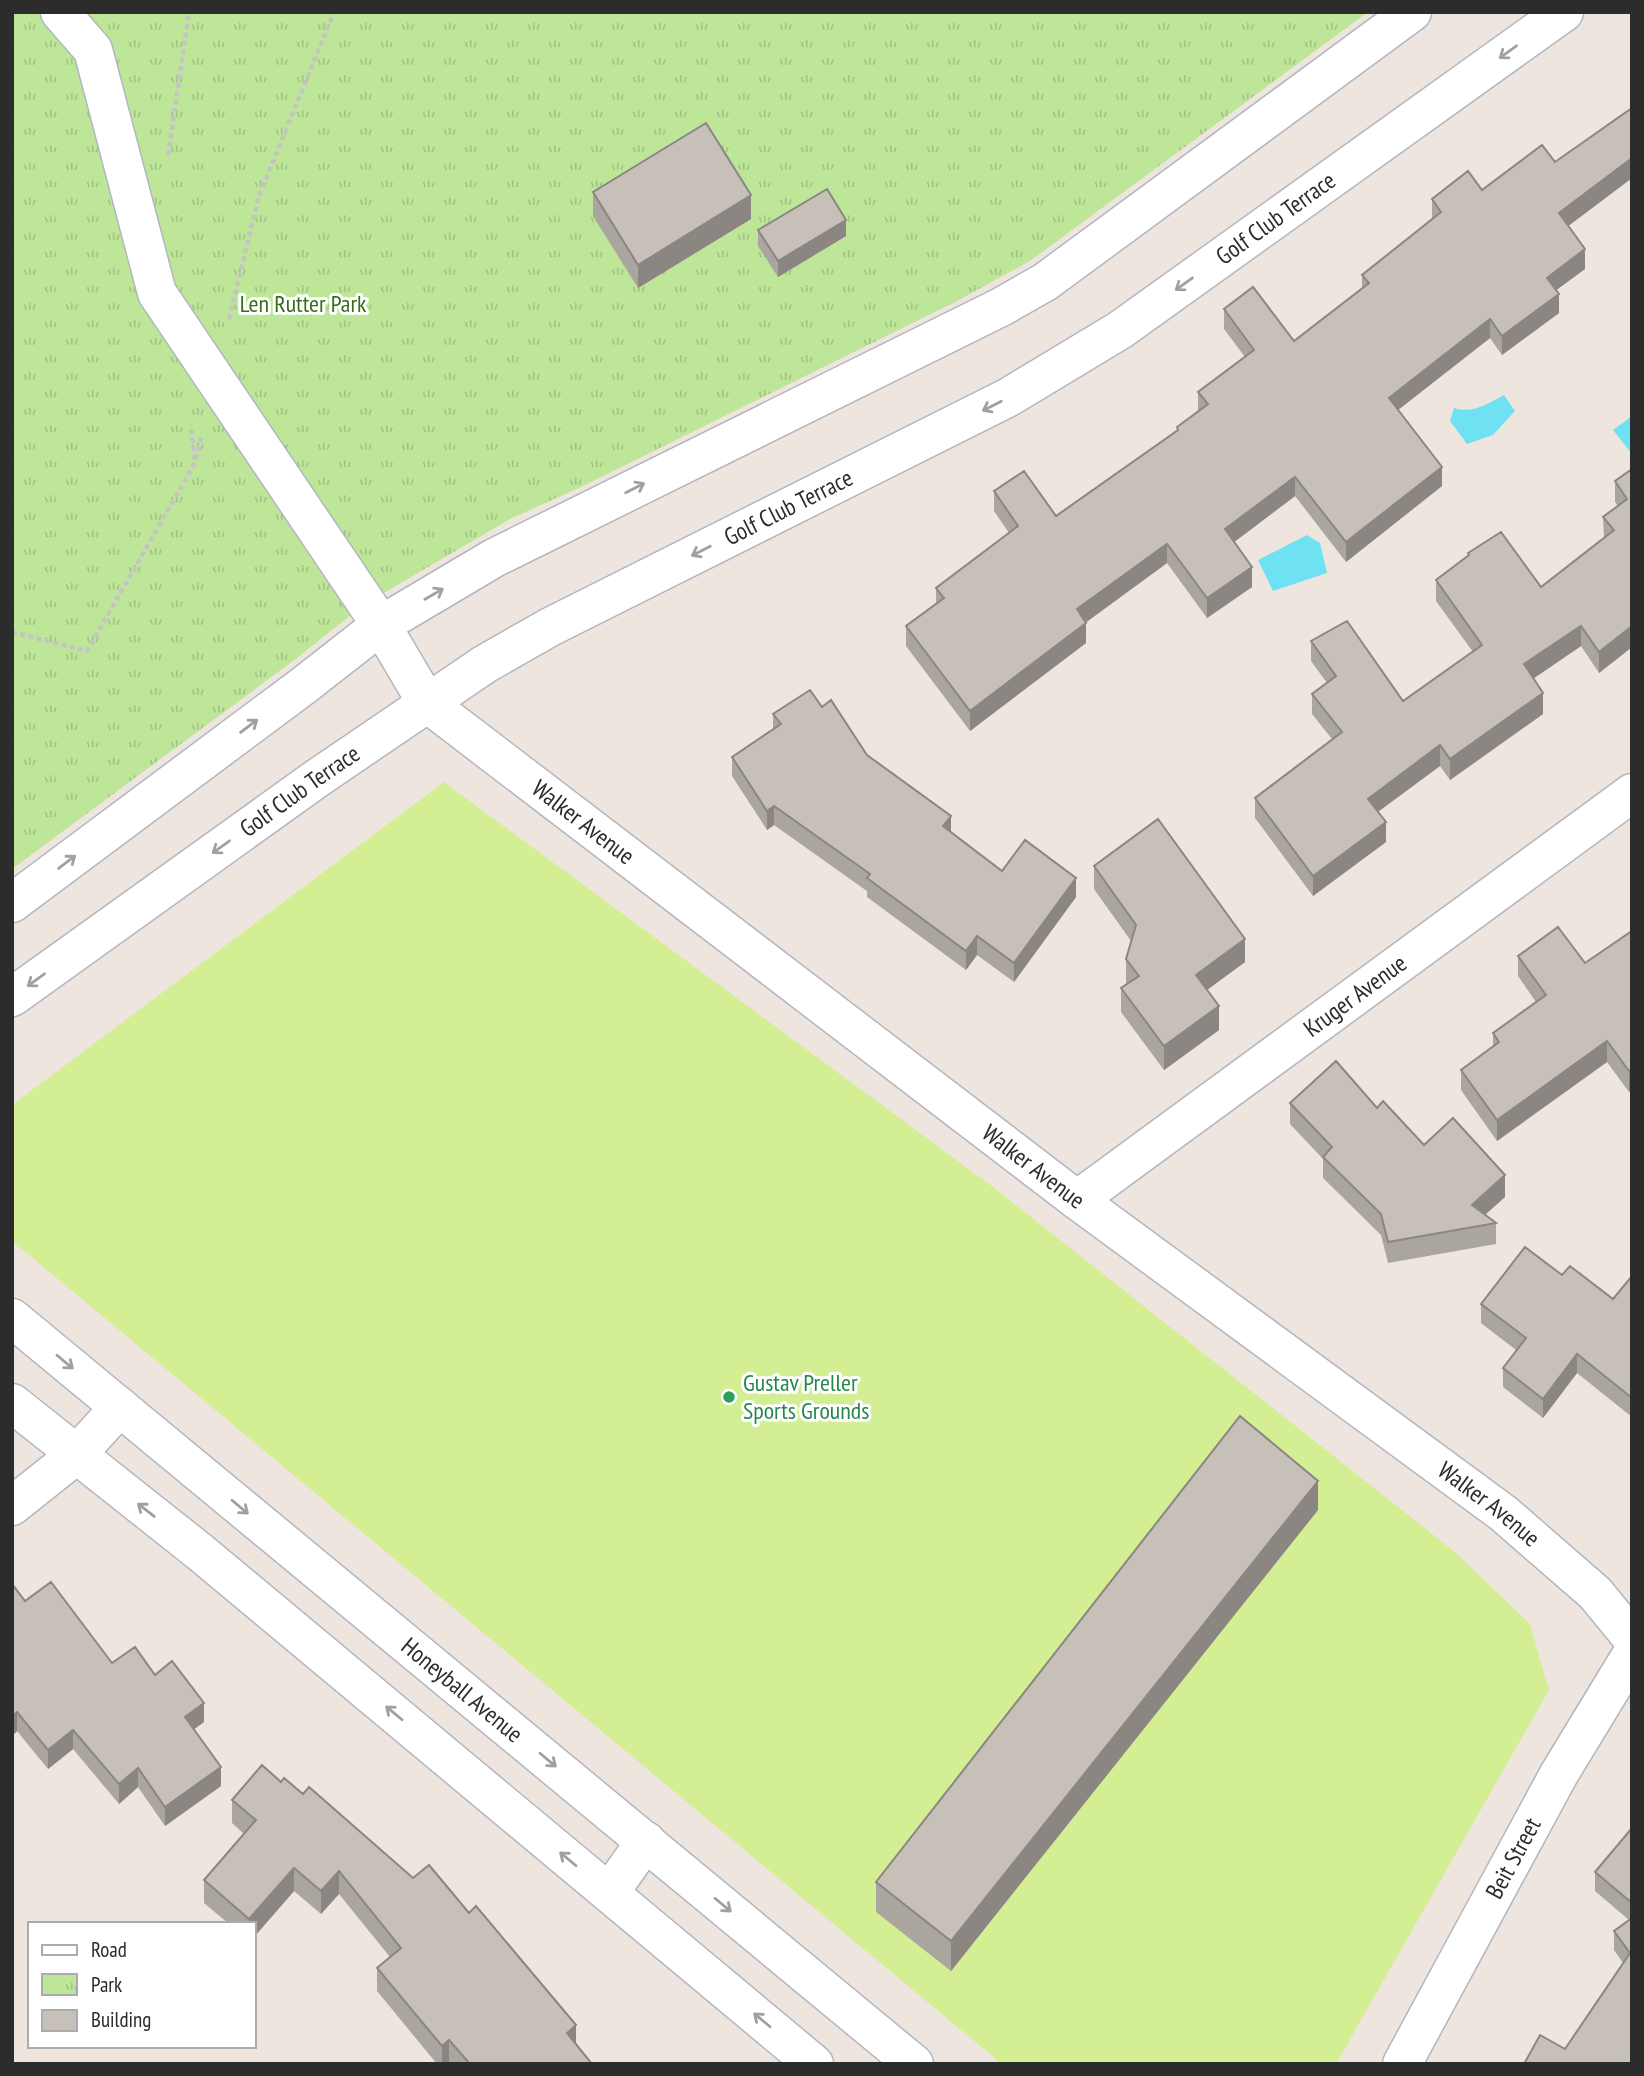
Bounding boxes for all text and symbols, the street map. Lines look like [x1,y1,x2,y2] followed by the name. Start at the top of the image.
[1499,45,1518,59] one-way arrow
[1210,165,1341,271] street label: Golf Club Terrace
[1175,277,1194,291] one-way arrow
[240,288,367,319] park label: Len Rutter Park
[982,399,1003,413] one-way arrow
[719,462,858,552] street label: Golf Club Terrace
[624,480,645,494] one-way arrow
[691,545,712,559] one-way arrow
[423,587,443,601] one-way arrow
[239,719,258,734] one-way arrow
[233,738,366,844] street label: Golf Club Terrace
[526,773,641,871] street label: Walker Avenue
[212,840,231,854] one-way arrow
[57,855,76,870] one-way arrow
[1297,947,1413,1044] street label: Kruger Avenue
[27,973,46,987] one-way arrow
[976,1117,1091,1215] street label: Walker Avenue
[55,1354,73,1370] one-way arrow
[743,1367,869,1426] place label: Gustav Preller Sports Grounds
[721,1389,737,1405] marker: Gustav Preller Sports Grounds
[1432,1454,1547,1553] street label: Walker Avenue
[231,1499,249,1514] one-way arrow
[138,1502,156,1517] one-way arrow
[395,1630,530,1749] street label: Honeyball Avenue
[385,1705,403,1721] one-way arrow
[539,1753,557,1768] one-way arrow
[1478,1812,1548,1904] street label: Beit Street
[560,1851,578,1867] one-way arrow
[714,1898,732,1913] one-way arrow
[28,1922,256,2048] legend
[91,1936,127,1963] text: Road
[91,1971,122,1998] text: Park
[91,2006,151,2033] text: Building
[753,2012,771,2028] one-way arrow

